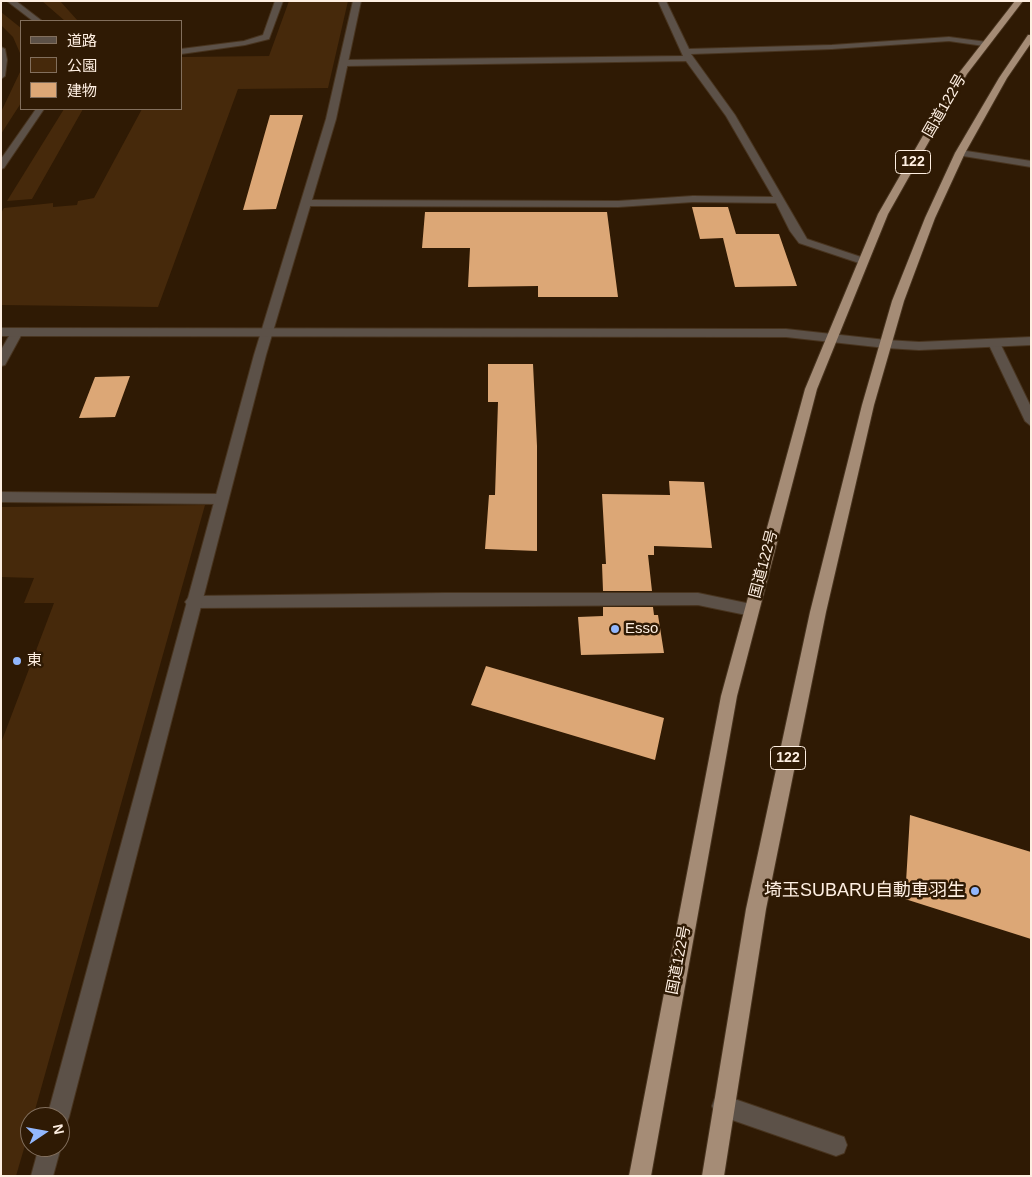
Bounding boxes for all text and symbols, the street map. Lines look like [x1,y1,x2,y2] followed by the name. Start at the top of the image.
[20,20,182,110] legend
[67,32,97,49] text: 道路
[67,57,97,74] text: 公園
[920,71,970,141] street label: 国道122号
[67,82,97,99] text: 建物
[896,150,930,173] road number: 122
[746,528,782,600] street label: 国道122号
[625,620,658,638] place label: Esso
[609,623,621,635] marker: Esso
[27,652,42,670] place label: 東
[11,655,23,667] marker: 東
[770,746,806,770] road number: 122
[764,880,965,902] place label: 埼玉SUBARU自動車羽生
[969,885,981,897] marker: 埼玉SUBARU自動車羽生
[663,924,695,996] street label: 国道122号
[20,1107,70,1157] north arrow
[50,1122,68,1136] text: N

